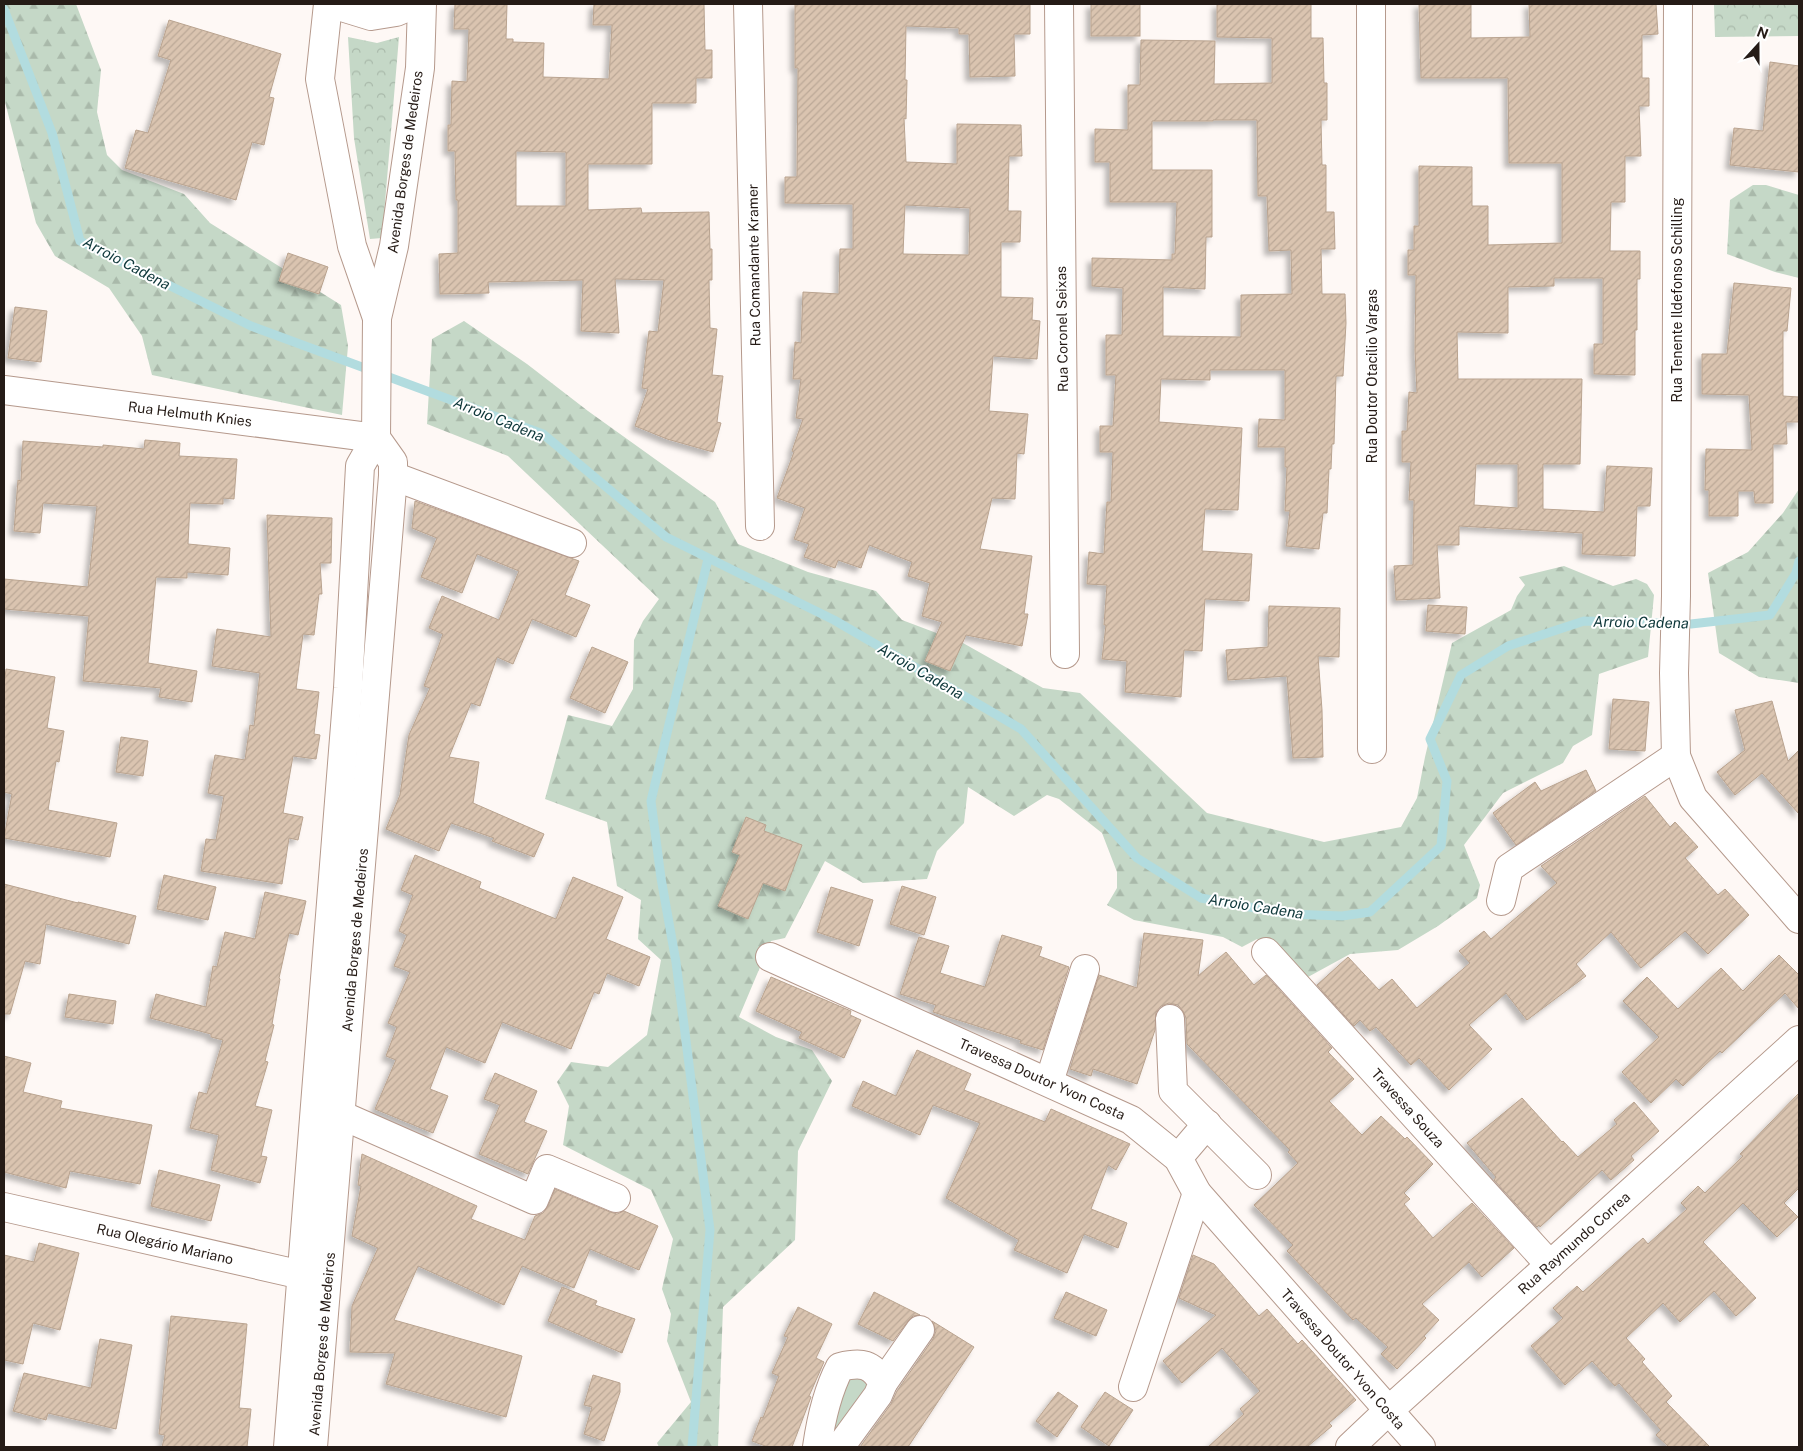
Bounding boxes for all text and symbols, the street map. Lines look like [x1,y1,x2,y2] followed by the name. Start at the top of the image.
[1733,20,1783,70] north arrow
[1755,23,1771,42] text: N
[384,70,426,254] street label: Avenida Borges de Medeiros
[745,184,763,346] street label: Rua Comandante Kramer
[1669,197,1685,402] street label: Rua Tenente Ildefonso Schilling
[81,233,173,293] water label: Arroio Cadena
[1053,266,1071,392] street label: Rua Coronel Seixas
[1364,289,1380,463] street label: Rua Doutor Otacilio Vargas
[451,393,547,445] water label: Arroio Cadena
[127,398,253,430] street label: Rua Helmuth Knies
[1593,613,1689,631] water label: Arroio Cadena
[875,640,967,702] water label: Arroio Cadena
[339,848,371,1032] street label: Avenida Borges de Medeiros
[1207,890,1305,922] water label: Arroio Cadena
[956,1035,1128,1123] street label: Travessa Doutor Yvon Costa
[1368,1065,1448,1151] street label: Travessa Souza
[1515,1189,1633,1297] street label: Rua Raymundo Correa
[95,1220,235,1268] street label: Rua Olegário Mariano
[306,1252,338,1436] street label: Avenida Borges de Medeiros
[1278,1286,1408,1432] street label: Travessa Doutor Yvon Costa

